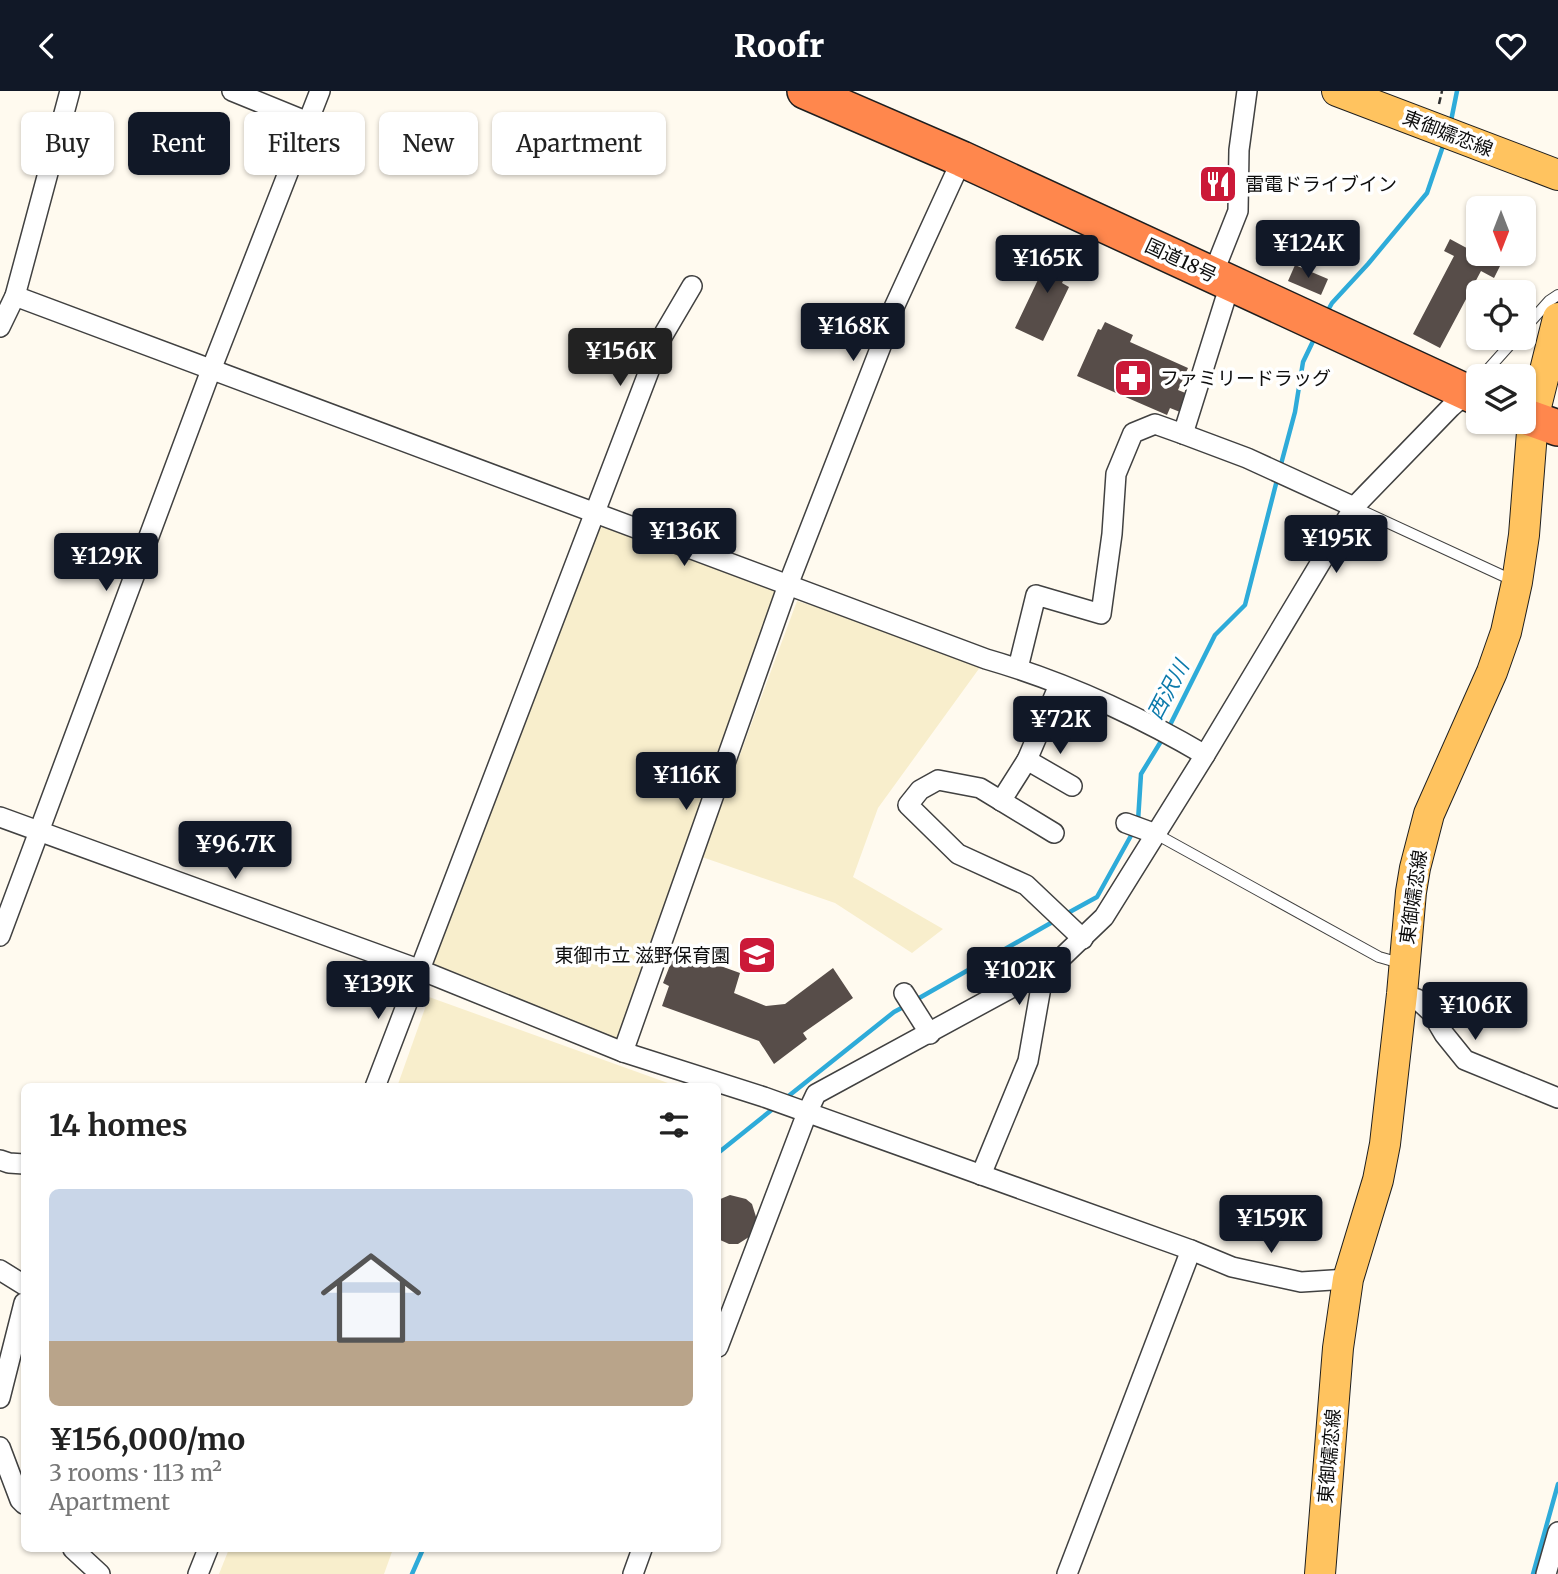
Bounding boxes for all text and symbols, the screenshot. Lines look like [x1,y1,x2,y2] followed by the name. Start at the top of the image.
[734,26,824,66] text: Roofr
[28,27,66,65] icon: back
[1492,27,1530,65] icon: heart
[1399,105,1497,161] street label: 東御嬬恋線
[21,112,114,175] chip: Buy
[128,112,230,175] chip: Rent
[244,112,365,175] chip: Filters
[379,112,478,175] chip: New
[492,112,666,175] chip: Apartment
[1197,163,1239,205] restaurant icon: 雷電ドライブイン
[1245,172,1397,196] place label: 雷電ドライブイン
[1466,196,1536,266] north arrow
[1466,196,1536,434] map controls
[1259,221,1357,280] pin: ¥124K
[1272,228,1344,257] text: ¥124K
[1141,233,1221,287] street label: 国道18号
[998,235,1096,295] pin: ¥165K
[1012,243,1082,272] text: ¥165K
[1466,280,1536,350] button: locate
[804,303,902,363] pin: ¥168K
[817,311,889,340] text: ¥168K
[571,329,669,388] pin: ¥156K
[584,336,656,365] text: ¥156K
[1112,357,1154,399] pharmacy icon: ファミリードラッグ
[1466,364,1536,434] button: layers
[1160,366,1331,390] place label: ファミリードラッグ
[635,509,733,568] pin: ¥136K
[1287,515,1385,575] pin: ¥195K
[648,516,720,545] text: ¥136K
[1300,523,1372,552] text: ¥195K
[57,533,155,593] pin: ¥129K
[70,541,142,570] text: ¥129K
[1141,654,1196,724] water label: 西沢川
[1019,697,1101,756] pin: ¥72K
[1029,704,1091,733] text: ¥72K
[637,753,735,812] pin: ¥116K
[652,760,720,789] text: ¥116K
[178,821,292,881] pin: ¥96.7K
[195,829,275,858] text: ¥96.7K
[1395,848,1431,946] street label: 東御嬬恋線
[736,934,778,976] school or university icon: 東御市立 滋野保育園
[554,943,730,967] place label: 東御市立 滋野保育園
[970,947,1068,1007] pin: ¥102K
[983,955,1055,984] text: ¥102K
[329,961,427,1021] pin: ¥139K
[342,969,414,998] text: ¥139K
[1426,983,1524,1042] pin: ¥106K
[1438,990,1512,1019] text: ¥106K
[49,1106,187,1144] text: 14 homes
[655,1106,693,1144] icon: filters
[1222,1195,1320,1255] pin: ¥159K
[1235,1203,1307,1232] text: ¥159K
[308,1235,434,1361] icon: home
[1313,1408,1345,1504] street label: 東御嬬恋線
[49,1420,245,1458] text: ¥156,000/mo
[49,1458,222,1487] text: 3 rooms · 113 m²
[49,1487,170,1516] text: Apartment

